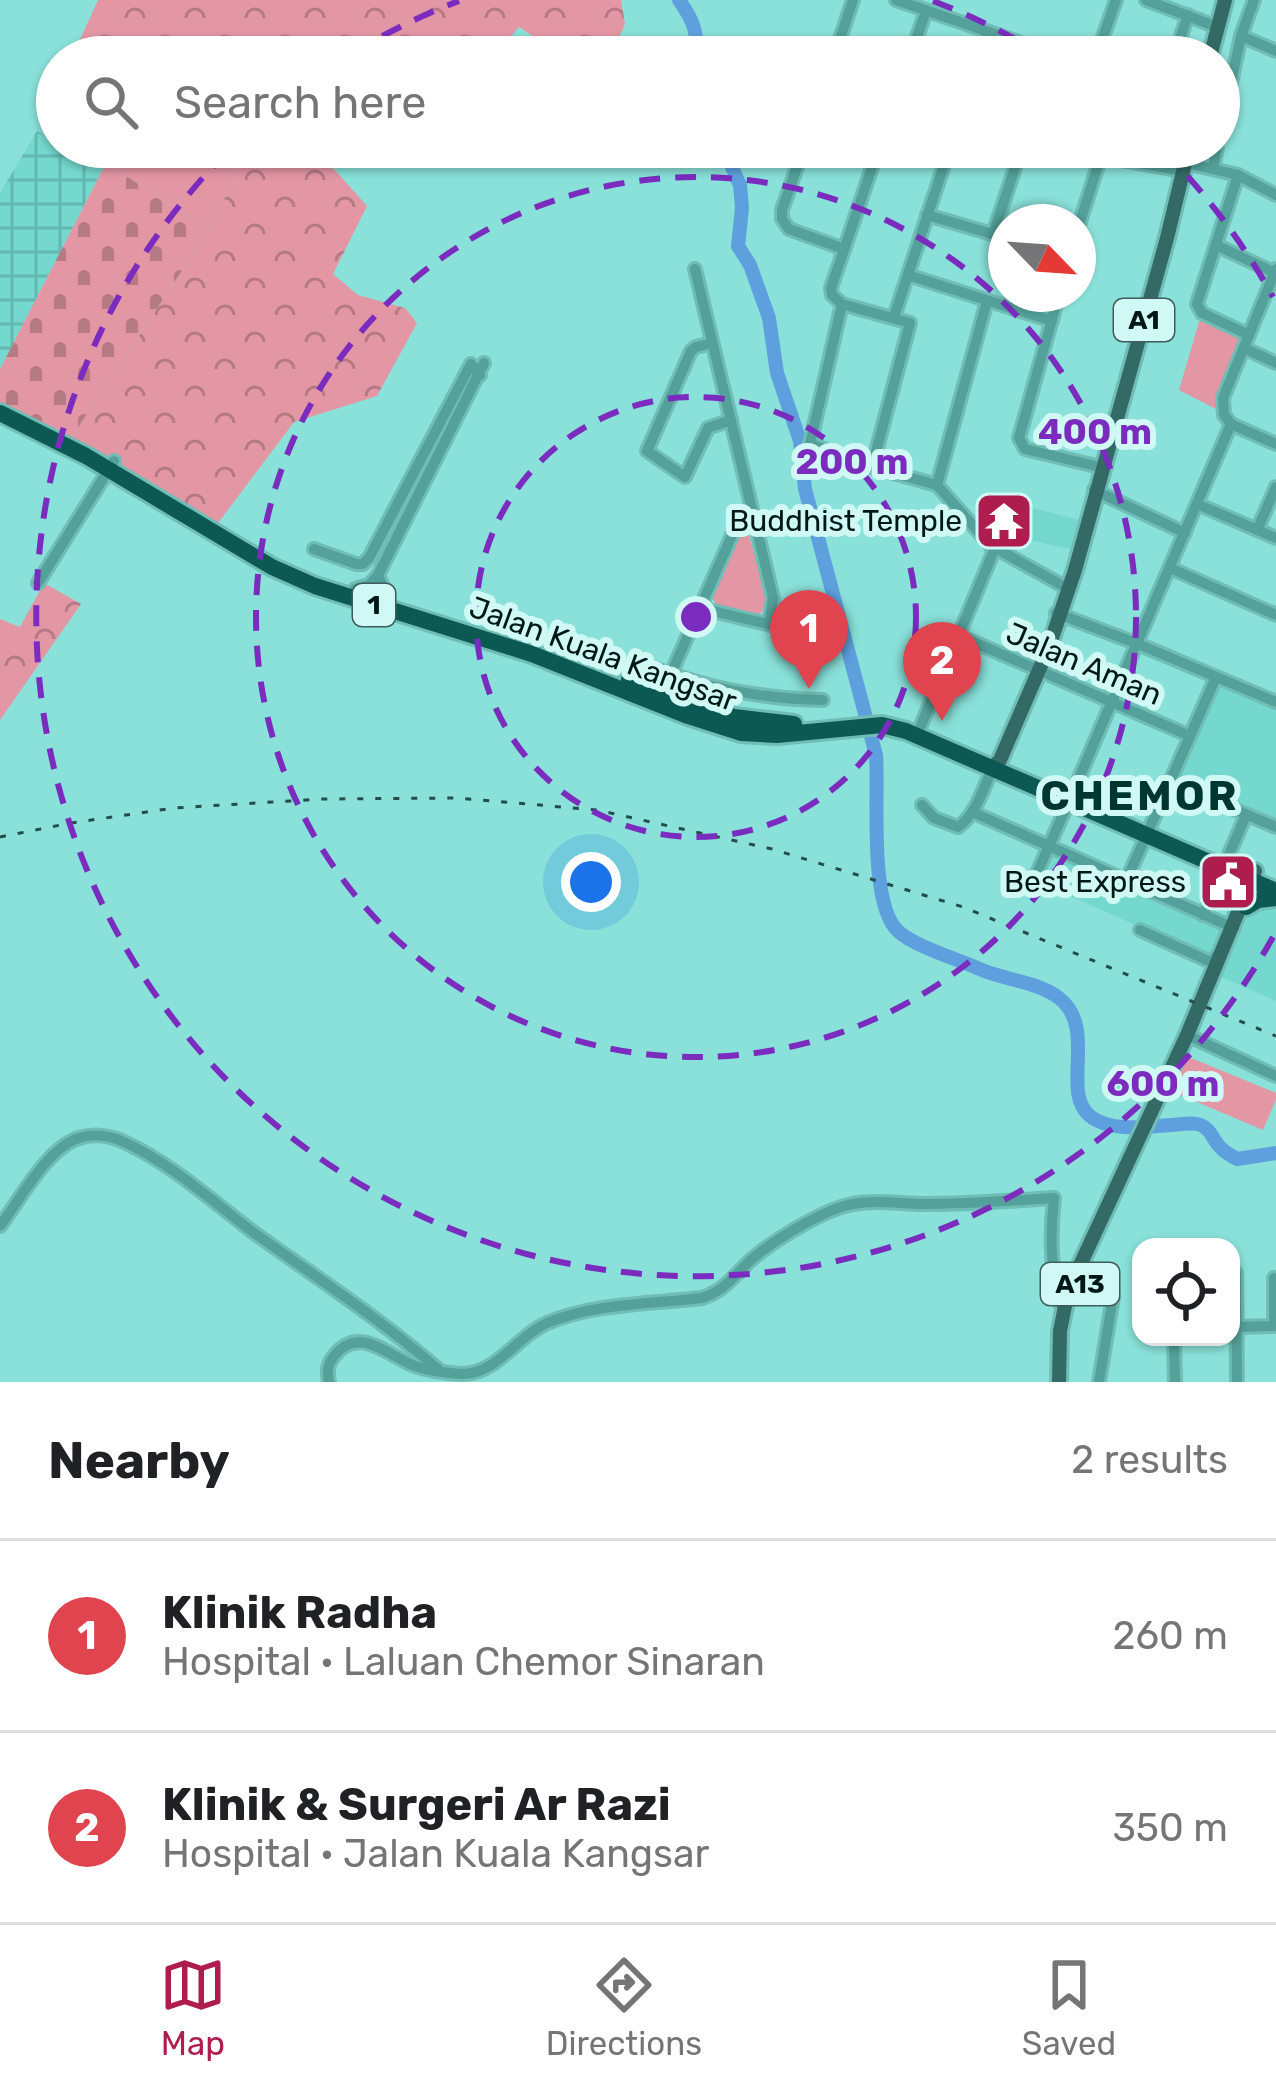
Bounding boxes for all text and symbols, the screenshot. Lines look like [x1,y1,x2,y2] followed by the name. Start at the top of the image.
[36,36,1240,168] search box
[78,69,144,135] icon: search
[174,76,426,129] text: Search here
[988,204,1096,312] north arrow
[1114,299,1174,341] road number: A1
[1038,410,1152,453] text: 400 m
[795,440,909,483] text: 200 m
[973,490,1035,552] temple icon: Buddhist Temple
[729,503,962,539] place label: Buddhist Temple
[353,584,395,626] road number: 1
[464,589,742,719] street label: Jalan Kuala Kangsar
[770,590,848,689] pin: 1
[675,596,717,638] centre of rings
[1001,615,1167,713] street label: Jalan Aman
[903,622,981,721] pin: 2
[1040,771,1240,821] district label: CHEMOR
[1197,851,1259,913] public building icon: Best Express
[561,852,621,912] your location
[1004,864,1186,900] place label: Best Express
[1106,1062,1220,1105] text: 600 m
[1132,1238,1240,1346] map controls
[1132,1238,1240,1346] button: locate
[1041,1263,1119,1305] road number: A13
[48,1430,230,1491] text: Nearby
[1071,1437,1228,1483] text: 2 results
[162,1586,437,1639] text: Klinik Radha
[77,1613,97,1659] text: 1
[1113,1613,1228,1659] text: 260 m
[162,1639,765,1685] text: Hospital · Laluan Chemor Sinaran
[162,1778,671,1831] text: Klinik & Surgeri Ar Razi
[74,1805,100,1851] text: 2
[1112,1805,1228,1851] text: 350 m
[162,1831,709,1877] text: Hospital · Jalan Kuala Kangsar
[160,1952,226,2063] tab: Map
[546,1952,702,2063] tab: Directions
[1022,1952,1116,2063] tab: Saved

